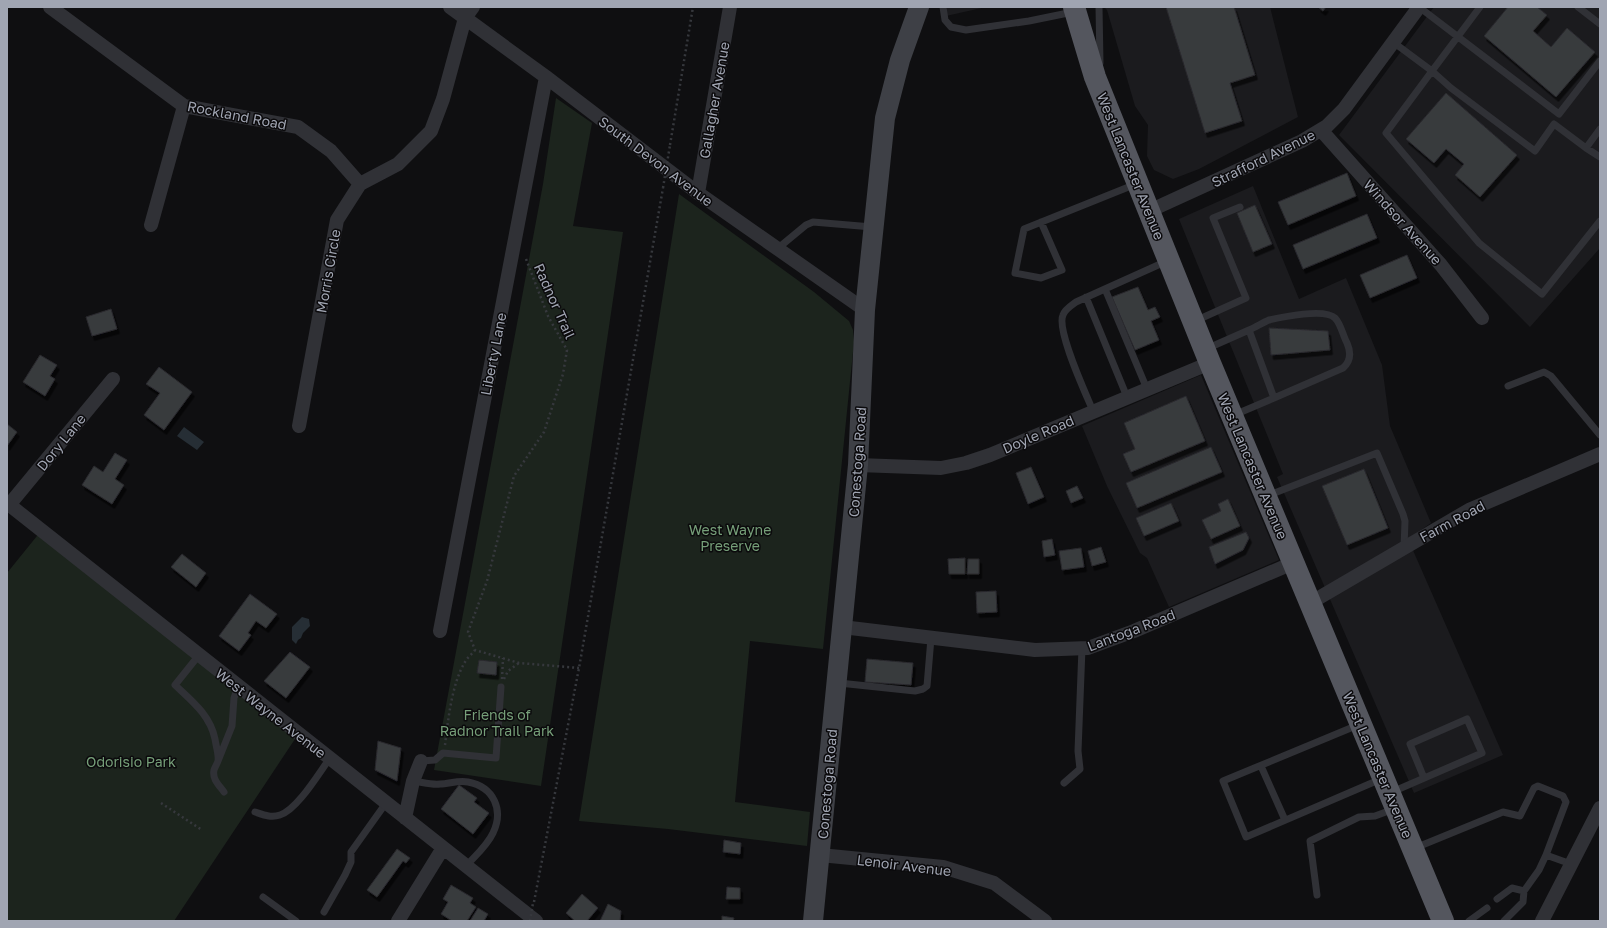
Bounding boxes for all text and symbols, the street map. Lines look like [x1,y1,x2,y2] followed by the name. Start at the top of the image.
[695,40,733,160] street label: Gallagher Avenue
[1094,90,1168,242] street label: West Lancaster Avenue
[186,97,288,133] street label: Rockland Road
[596,112,716,210] street label: South Devon Avenue
[1208,126,1318,190] street label: Strafford Avenue
[1360,176,1446,268] street label: Windsor Avenue
[312,228,344,314] street label: Morris Circle
[531,261,579,341] street label: Radnor Trail
[477,311,509,397] street label: Liberty Lane
[1214,390,1292,542] street label: West Lancaster Avenue
[845,406,869,518] street label: Conestoga Road
[33,410,89,474] street label: Dory Lane
[1000,411,1076,457] street label: Doyle Road
[1416,497,1488,545] street label: Farm Road
[689,521,771,554] park label: West Wayne Preserve
[1085,605,1177,655] street label: Lantoga Road
[212,665,330,761] street label: West Wayne Avenue
[1339,689,1417,841] street label: West Lancaster Avenue
[440,706,554,739] park label: Friends of Radnor Trail Park
[814,728,840,840] street label: Conestoga Road
[86,753,176,770] park label: Odorisio Park
[856,851,952,879] street label: Lenoir Avenue

